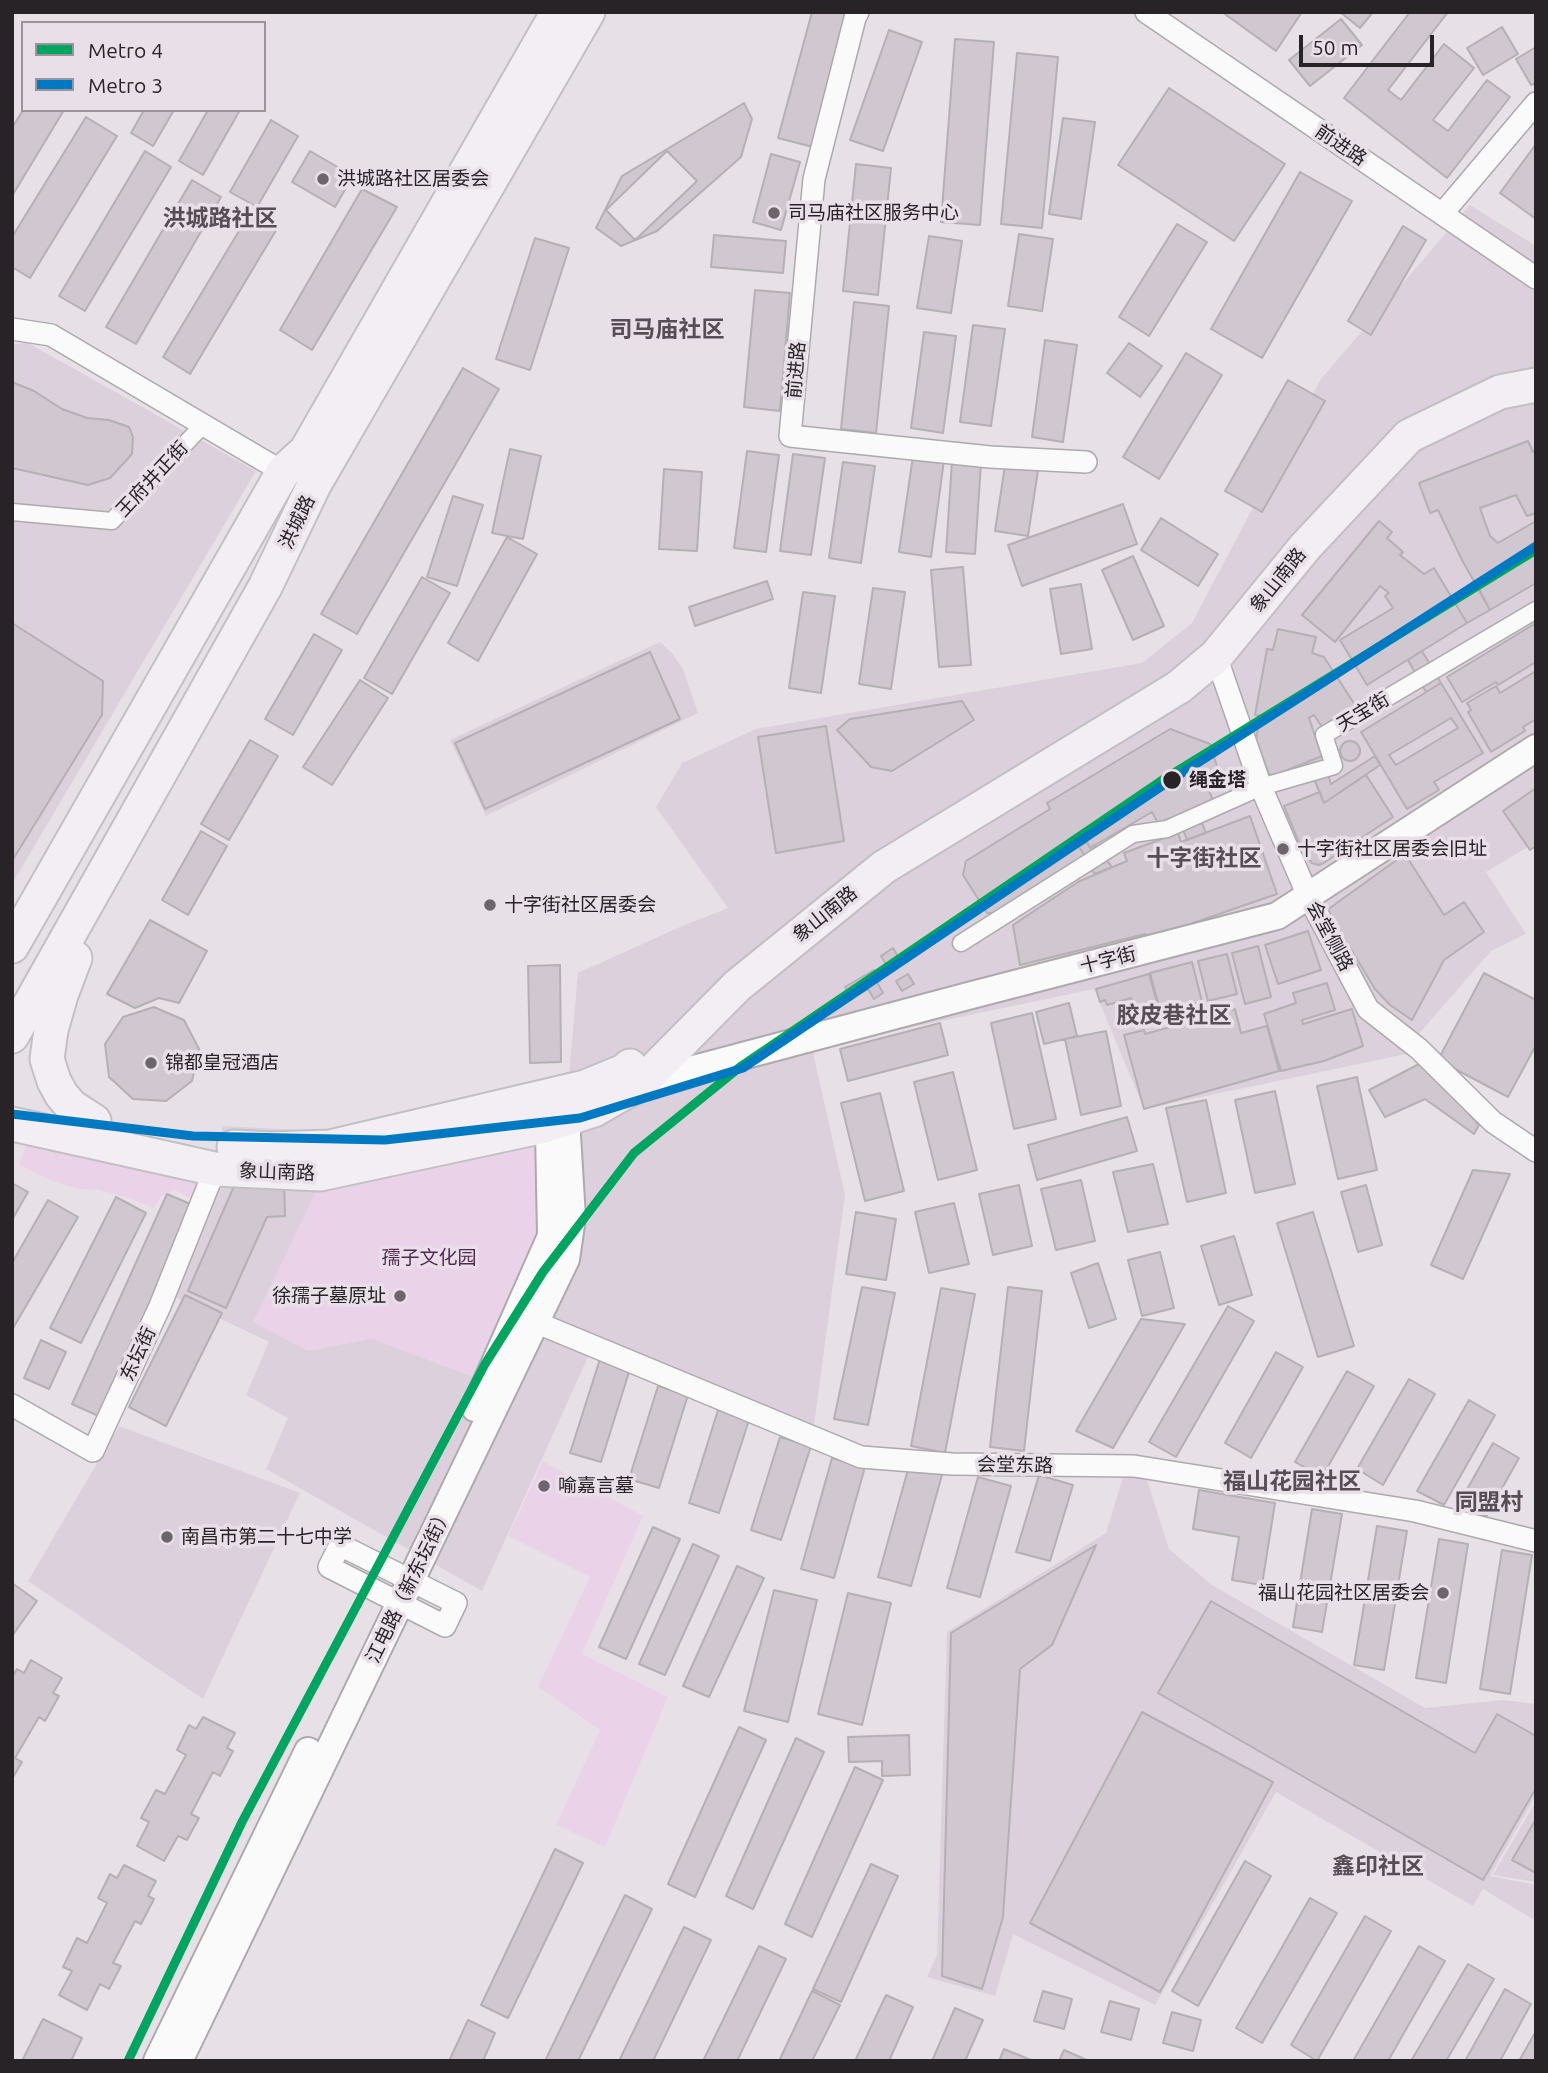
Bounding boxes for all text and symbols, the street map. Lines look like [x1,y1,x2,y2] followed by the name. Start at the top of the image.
[21,21,266,112] legend
[1303,21,1438,65] scale bar
[1312,35,1359,59] text: 50 m
[88,38,163,62] text: Metro 4
[88,73,163,97] text: Metro 3
[1311,120,1371,170] street label: 前进路
[337,168,489,190] place label: 洪城路社区居委会
[315,171,331,187] marker: 洪城路社区居委会
[788,202,959,224] place label: 司马庙社区服务中心
[163,204,277,232] district label: 洪城路社区
[766,205,782,221] marker: 司马庙社区服务中心
[610,315,724,343] district label: 司马庙社区
[782,341,810,399] street label: 前进路
[111,436,193,522] street label: 王府井正街
[274,491,320,553] street label: 洪城路
[1245,543,1311,617] street label: 象山南路
[1333,688,1393,736] street label: 天宝街
[1161,769,1183,791] marker: 绳金塔
[1189,769,1246,791] place label: 绳金塔
[1297,838,1487,860] place label: 十字街社区居委会旧址
[1275,841,1291,857] marker: 十字街社区居委会旧址
[1147,844,1261,872] district label: 十字街社区
[788,881,862,947] street label: 象山南路
[504,894,656,916] place label: 十字街社区居委会
[482,897,498,913] marker: 十字街社区居委会
[1302,897,1358,975] street label: 会堂侧路
[1078,942,1138,978] street label: 十字街
[1117,1001,1231,1029] district label: 胶皮巷社区
[165,1052,279,1074] place label: 锦都皇冠酒店
[143,1055,159,1071] marker: 锦都皇冠酒店
[239,1159,315,1185] street label: 象山南路
[382,1247,476,1269] park label: 孺子文化园
[272,1285,386,1307] place label: 徐孺子墓原址
[392,1288,408,1304] marker: 徐孺子墓原址
[116,1323,160,1385] street label: 东坛街
[977,1453,1053,1477] street label: 会堂东路
[1223,1467,1361,1495] district label: 福山花园社区
[558,1475,634,1497] place label: 喻嘉言墓
[536,1478,552,1494] marker: 喻嘉言墓
[1455,1488,1523,1516] district label: 同盟村
[361,1503,457,1667] street label: 江电路（新东坛街）
[181,1526,352,1548] place label: 南昌市第二十七中学
[159,1529,175,1545] marker: 南昌市第二十七中学
[1258,1582,1429,1604] place label: 福山花园社区居委会
[1435,1585,1451,1601] marker: 福山花园社区居委会
[1332,1852,1424,1880] district label: 鑫印社区

